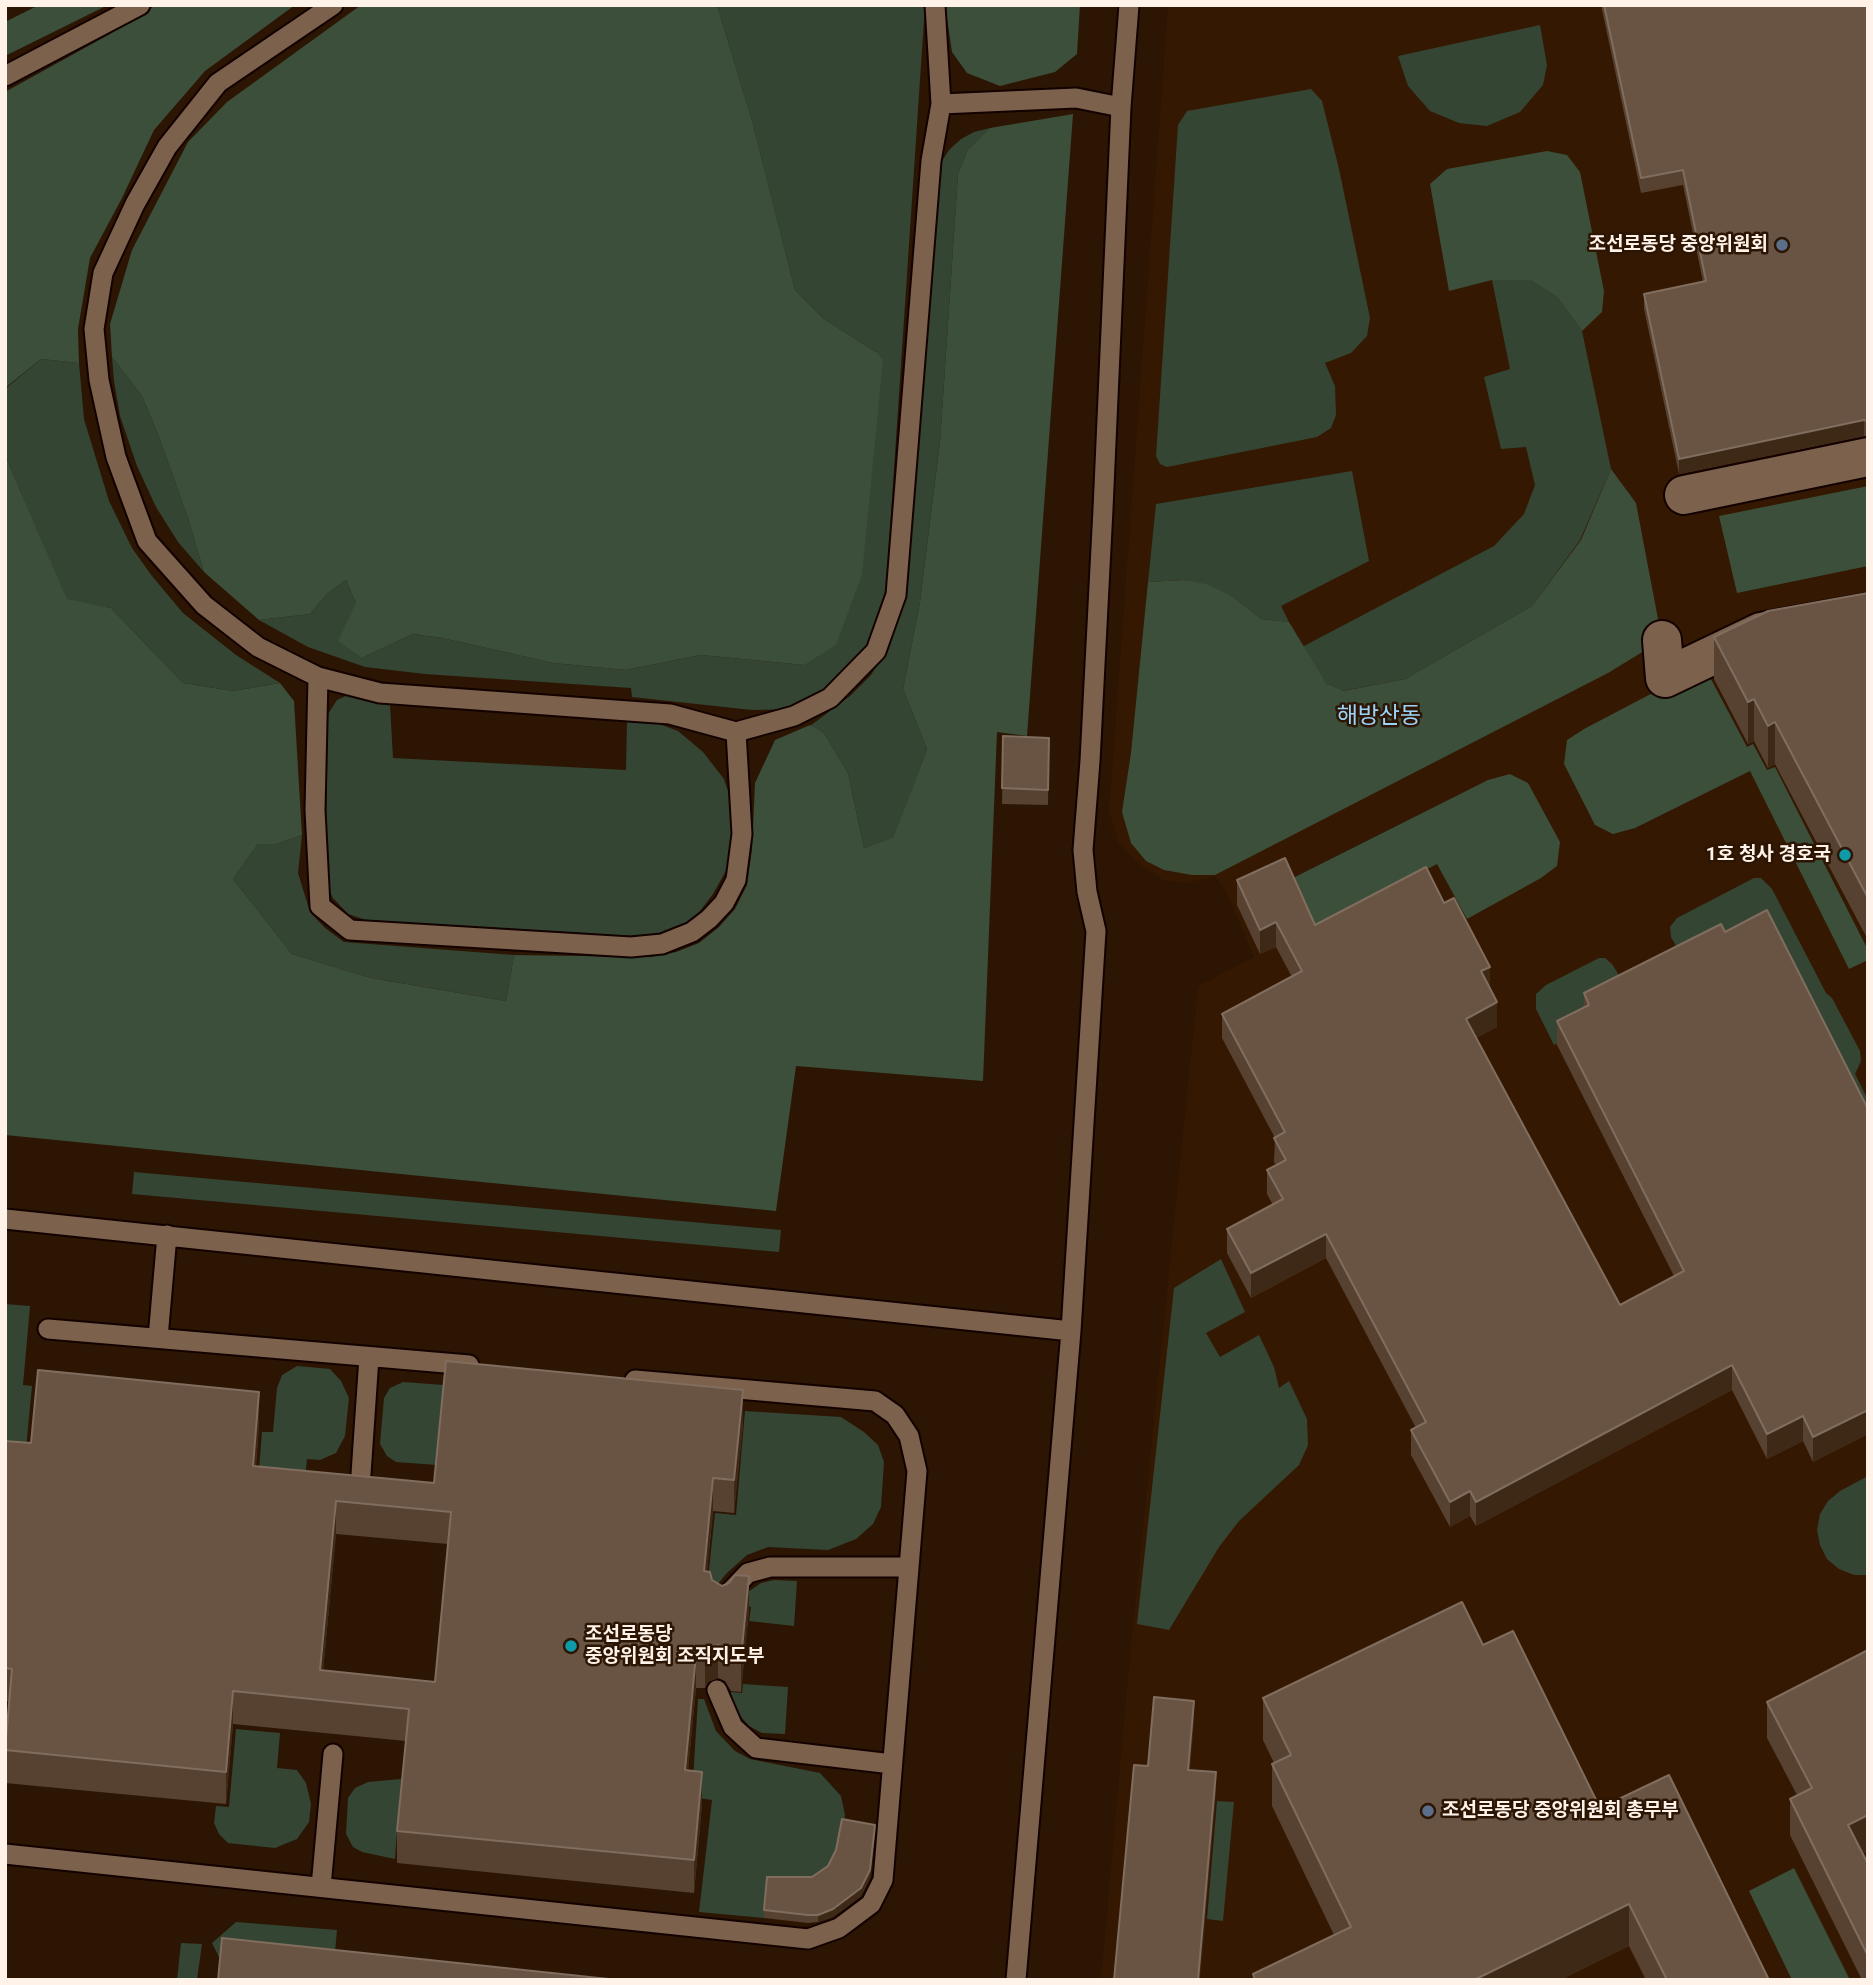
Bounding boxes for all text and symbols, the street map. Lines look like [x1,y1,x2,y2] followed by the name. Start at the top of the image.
[1588,234,1768,256] place label: 조선로동당 중앙위원회
[1774,237,1790,253] marker: 조선로동당 중앙위원회
[1337,703,1421,731] district label: 해방산동
[1706,844,1831,866] place label: 1호 청사 경호국
[1837,847,1853,863] marker: 1호 청사 경호국
[585,1624,765,1668] place label: 조선로동당 중앙위원회 조직지도부
[563,1638,579,1654] marker: 조선로동당 중앙위원회 조직지도부
[1442,1800,1679,1822] place label: 조선로동당 중앙위원회 총무부
[1420,1803,1436,1819] marker: 조선로동당 중앙위원회 총무부

